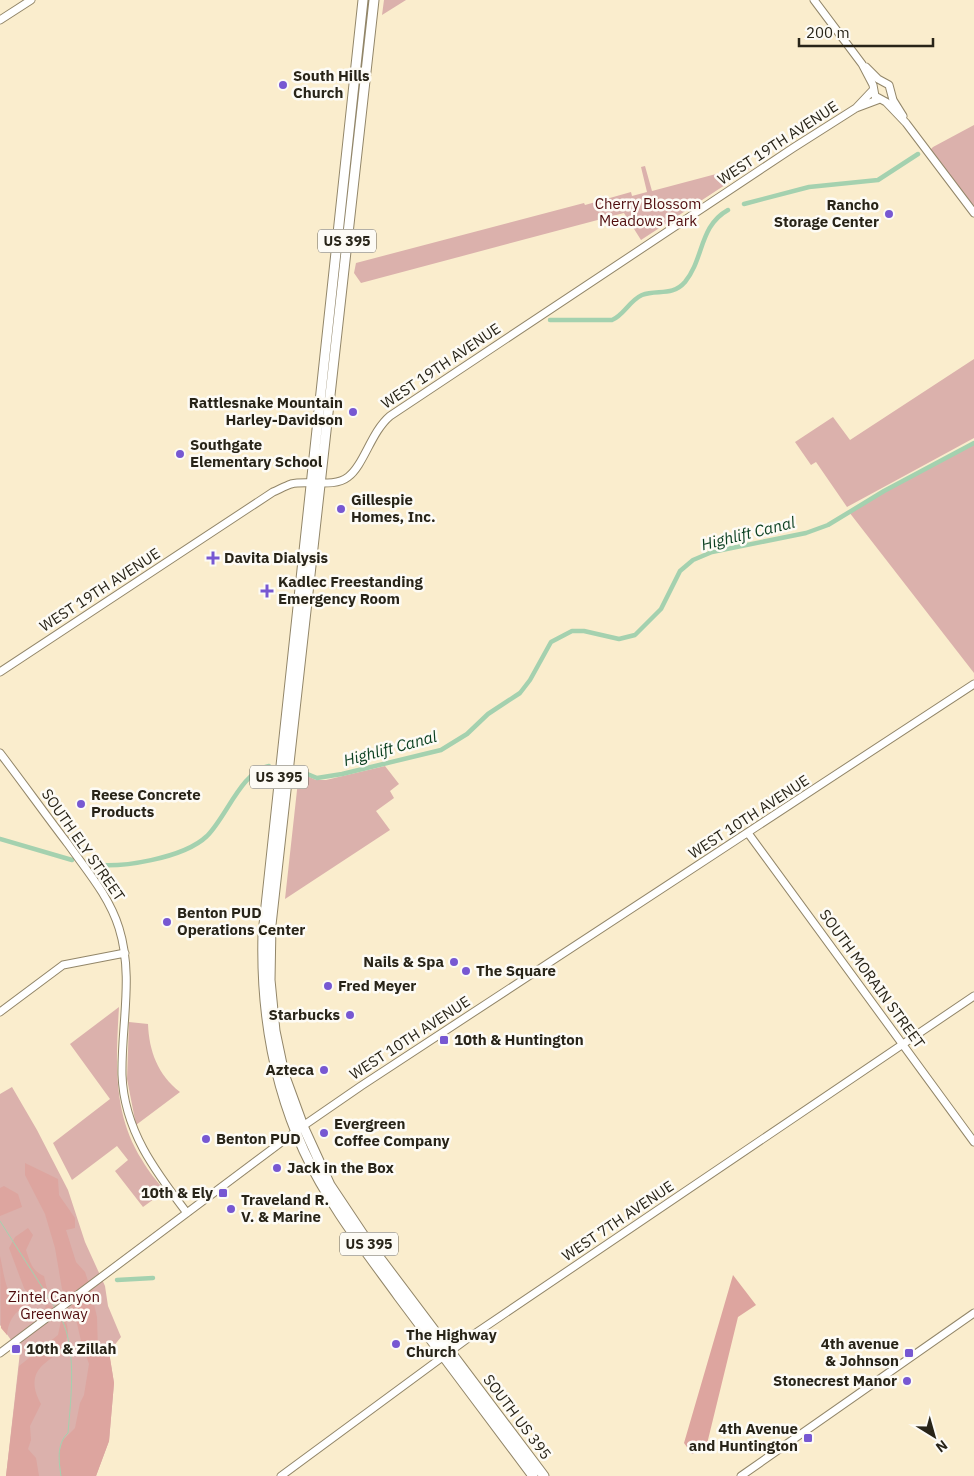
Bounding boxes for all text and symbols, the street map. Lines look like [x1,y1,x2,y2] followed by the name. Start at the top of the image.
[799,15,933,47] scale bar
[806,23,850,42] text: 200 m
[293,66,370,102] place label: South Hills Church
[277,79,289,91] marker: South Hills Church
[714,97,842,189] street label: WEST 19TH AVENUE
[595,194,701,230] park label: Cherry Blossom Meadows Park
[774,195,879,231] place label: Rancho Storage Center
[883,208,895,220] marker: Rancho Storage Center
[318,230,376,252] road number: US 395
[377,319,504,413] street label: WEST 19TH AVENUE
[189,393,343,429] place label: Rattlesnake Mountain Harley-Davidson
[347,406,359,418] marker: Rattlesnake Mountain Harley-Davidson
[190,435,323,471] place label: Southgate Elementary School
[174,448,186,460] marker: Southgate Elementary School
[351,490,436,526] place label: Gillespie Homes, Inc.
[335,503,347,515] marker: Gillespie Homes, Inc.
[699,511,798,554] water label: Highlift Canal
[36,544,164,636] street label: WEST 19TH AVENUE
[224,548,328,567] place label: Davita Dialysis
[206,551,220,565] marker: Davita Dialysis
[278,572,423,608] place label: Kadlec Freestanding Emergency Room
[260,584,274,598] marker: Kadlec Freestanding Emergency Room
[341,726,440,770] water label: Highlift Canal
[250,766,308,789] road number: US 395
[685,771,813,863] street label: WEST 10TH AVENUE
[38,785,129,905] street label: SOUTH ELY STREET
[91,785,201,821] place label: Reese Concrete Products
[75,798,87,810] marker: Reese Concrete Products
[177,903,305,939] place label: Benton PUD Operations Center
[816,905,929,1052] street label: SOUTH MORAIN STREET
[161,916,173,928] marker: Benton PUD Operations Center
[363,952,444,971] place label: Nails & Spa
[448,956,460,968] marker: Nails & Spa
[476,961,556,980] place label: The Square
[460,965,472,977] marker: The Square
[338,976,416,995] place label: Fred Meyer
[322,980,334,992] marker: Fred Meyer
[346,992,474,1084] street label: WEST 10TH AVENUE
[268,1005,340,1024] place label: Starbucks
[344,1009,356,1021] marker: Starbucks
[454,1030,584,1049] place label: 10th & Huntington
[438,1034,450,1046] marker: 10th & Huntington
[265,1060,314,1079] place label: Azteca
[318,1064,330,1076] marker: Azteca
[334,1114,450,1150] place label: Evergreen Coffee Company
[318,1127,330,1139] marker: Evergreen Coffee Company
[216,1129,301,1148] place label: Benton PUD
[200,1133,212,1145] marker: Benton PUD
[287,1158,395,1177] place label: Jack in the Box
[271,1162,283,1174] marker: Jack in the Box
[558,1176,677,1265] street label: WEST 7TH AVENUE
[141,1183,213,1202] place label: 10th & Ely
[217,1187,229,1199] marker: 10th & Ely
[241,1190,329,1226] place label: Traveland R. V. & Marine
[225,1203,237,1215] marker: Traveland R. V. & Marine
[340,1232,398,1256] road number: US 395
[8,1287,100,1323] park label: Zintel Canyon Greenway
[406,1325,497,1361] place label: The Highway Church
[821,1334,899,1370] place label: 4th avenue & Johnson
[390,1338,402,1350] marker: The Highway Church
[26,1339,116,1358] place label: 10th & Zillah
[10,1343,22,1355] marker: 10th & Zillah
[903,1347,915,1359] marker: 4th avenue & Johnson
[479,1370,556,1463] street label: SOUTH US 395
[773,1371,897,1390] place label: Stonecrest Manor
[901,1375,913,1387] marker: Stonecrest Manor
[909,1411,959,1461] north arrow
[689,1419,798,1455] place label: 4th Avenue and Huntington
[802,1432,814,1444] marker: 4th Avenue and Huntington
[932,1436,951,1457] text: N

